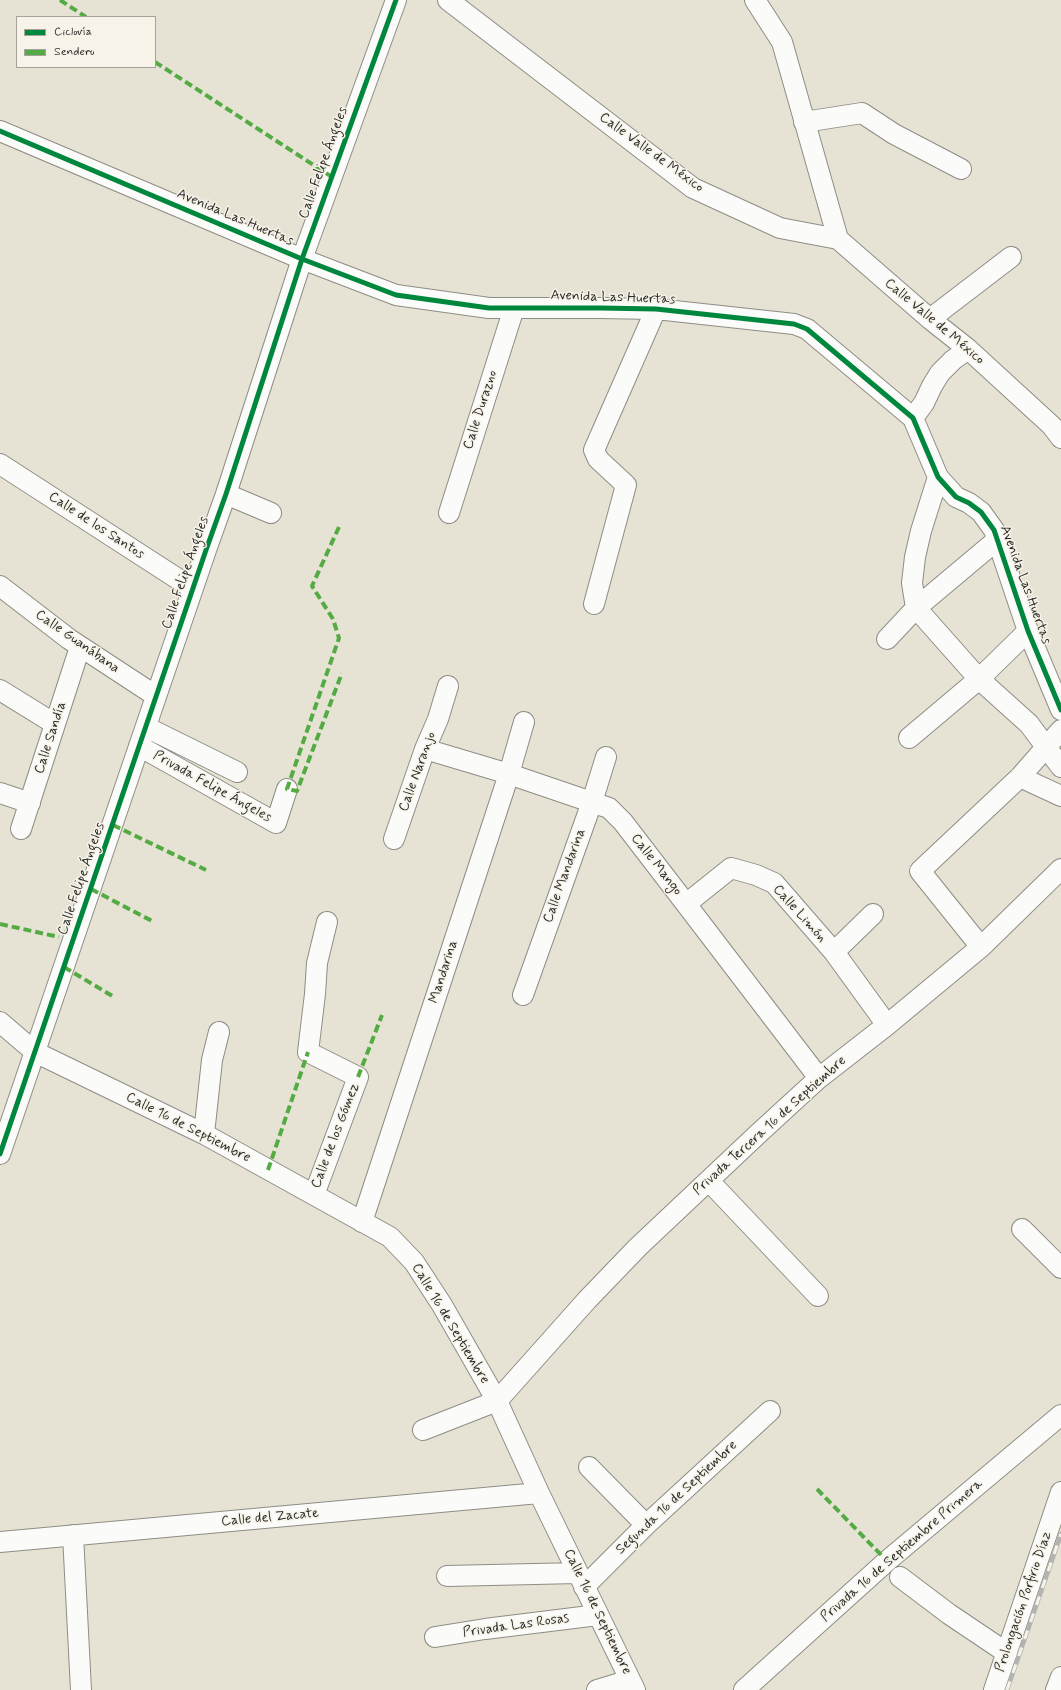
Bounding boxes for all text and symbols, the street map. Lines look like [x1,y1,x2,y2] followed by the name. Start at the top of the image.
[16,16,156,68] legend
[54,24,92,40] text: Ciclovía
[54,44,95,60] text: Sendero
[296,105,352,221] street label: Calle Felipe Ángeles
[595,109,707,197] street label: Calle Valle de México
[174,186,296,250] street label: Avenida Las Huertas
[881,275,987,369] street label: Calle Valle de México
[550,287,676,309] street label: Avenida Las Huertas
[460,368,502,452] street label: Calle Durazno
[45,489,147,563] street label: Calle de los Santos
[159,515,213,631] street label: Calle Felipe Ángeles
[996,523,1054,647] street label: Avenida Las Huertas
[32,607,122,677] street label: Calle Guanábana
[31,700,71,776] street label: Calle Sandía
[396,730,440,814] street label: Calle Naranjo
[150,747,274,827] street label: Privada Felipe Ángeles
[55,821,109,937] street label: Calle Felipe Ángeles
[540,827,590,925] street label: Calle Mandarina
[627,831,685,899] street label: Calle Mango
[769,882,829,946] street label: Calle Limón
[426,938,462,1006] street label: Mandarina
[690,1053,850,1199] street label: Privada Tercera 16 de Septiembre
[308,1081,364,1191] street label: Calle de los Gómez
[123,1089,253,1167] street label: Calle 16 de Septiembre
[407,1261,493,1387] street label: Calle 16 de Septiembre
[613,1437,741,1559] street label: Segunda 16 de Septiembre
[818,1476,986,1626] street label: Privada 16 de Septiembre Primera
[221,1505,319,1531] street label: Calle del Zacate
[992,1530,1056,1674] street label: Prolongación Porfirio Díaz
[559,1546,635,1678] street label: Calle 16 de Septiembre
[462,1610,570,1642] street label: Privada Las Rosas

